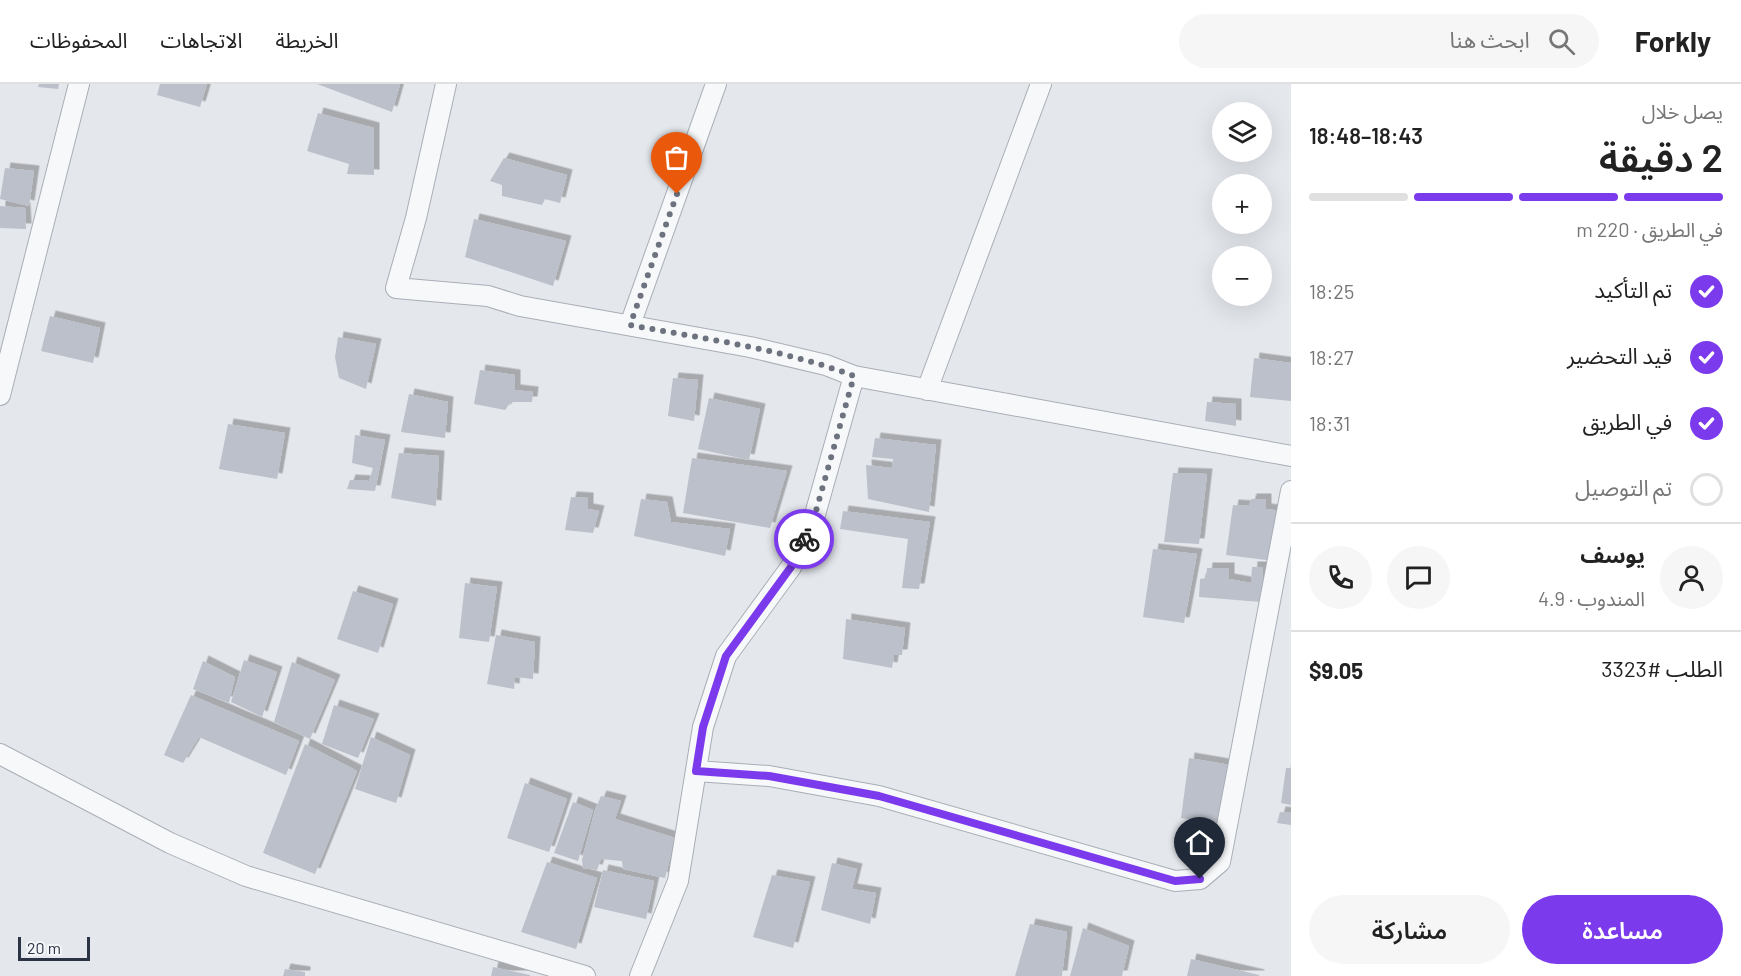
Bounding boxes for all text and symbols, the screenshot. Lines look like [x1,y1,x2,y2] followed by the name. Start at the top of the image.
[1179,14,1599,68] search box
[1635,24,1711,58] text: Forkly
[1545,25,1578,58] icon: search
[1450,26,1530,52] text: ابحث هنا
[30,27,127,52] text: المحفوظات
[160,27,242,52] text: الاتجاهات
[275,27,338,52] text: الخريطة
[1642,99,1723,123] text: يصل خلال
[1212,102,1272,306] map controls
[1212,102,1272,162] button: layers
[1309,122,1423,148] text: 18:43–18:48
[651,132,702,194] pin
[1599,133,1723,180] text: 2 دقيقة
[660,141,693,174] icon: bag
[1212,174,1272,234] button: +
[1576,217,1723,241] text: في الطريق · 220 m
[1212,246,1272,306] button: −
[1690,275,1723,308] icon: check
[1594,276,1672,302] text: تم التأكيد
[1309,279,1354,303] text: 18:25
[1690,341,1723,374] icon: check
[1567,342,1672,368] text: قيد التحضير
[1309,345,1353,369] text: 18:27
[1690,407,1723,440] icon: check
[1583,408,1672,434] text: في الطريق
[1309,411,1350,435] text: 18:31
[1575,474,1672,500] text: تم التوصيل
[774,509,834,569] courier
[788,523,821,556] icon: bike
[1580,541,1645,567] text: يوسف
[1309,546,1372,609] button: phone
[1387,546,1450,609] button: chat
[1660,546,1723,609] button: person
[1538,586,1645,610] text: المندوب · 4.9
[1601,655,1723,681] text: الطلب #3323
[1309,657,1363,683] text: $9.05
[1174,817,1225,879] pin
[1183,826,1216,859] icon: home
[1309,895,1510,964] button: مشاركة
[1522,895,1723,964] button: مساعدة
[18,934,90,962] scale bar
[27,938,61,957] text: 20 m

